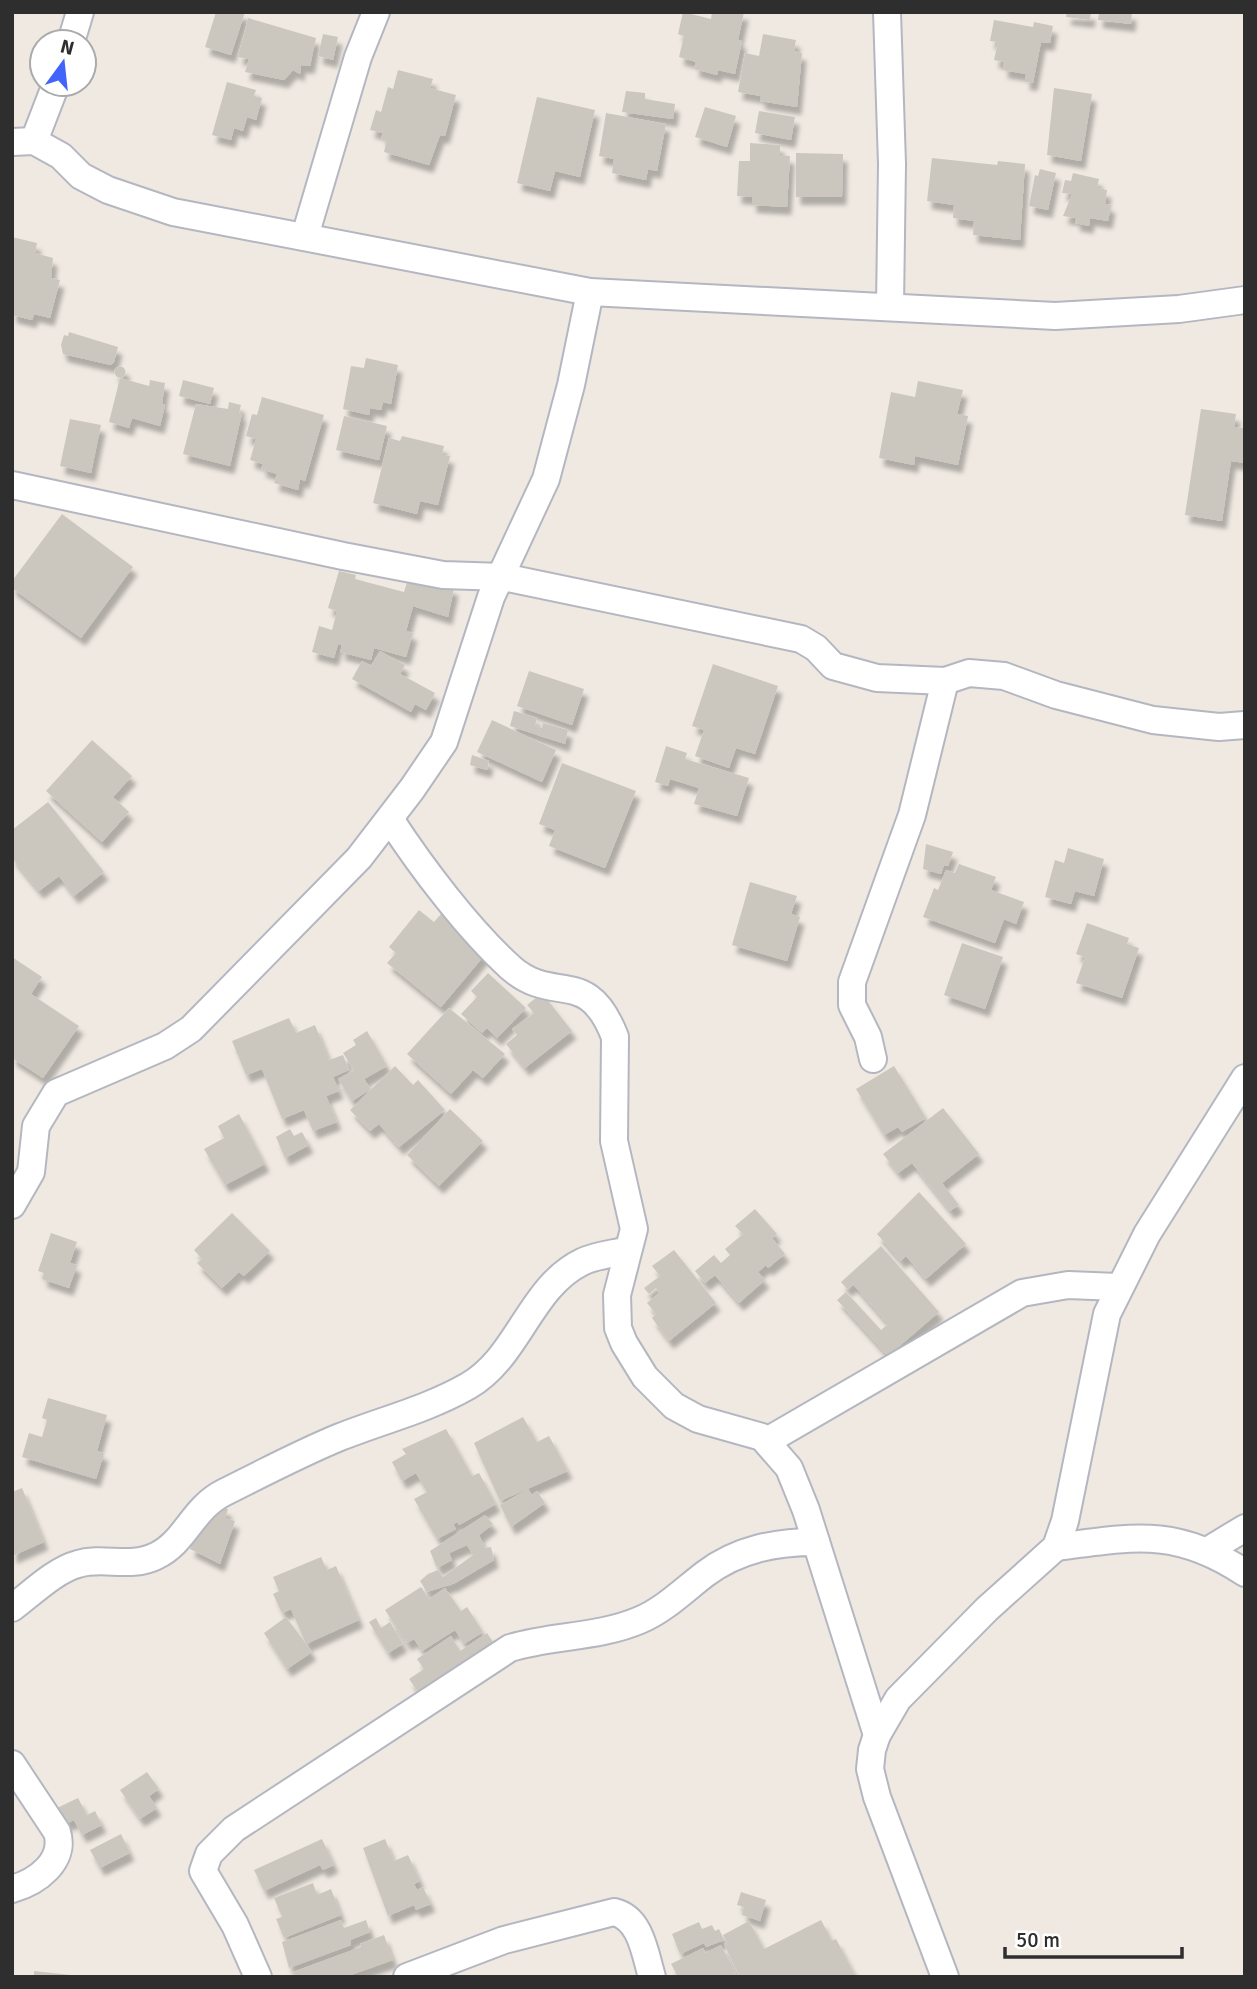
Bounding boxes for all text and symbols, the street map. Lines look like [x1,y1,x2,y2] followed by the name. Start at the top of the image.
[28,28,98,98] north arrow
[58,34,77,61] text: N
[1005,1916,1182,1960] scale bar
[1016,1927,1060,1953] text: 50 m

